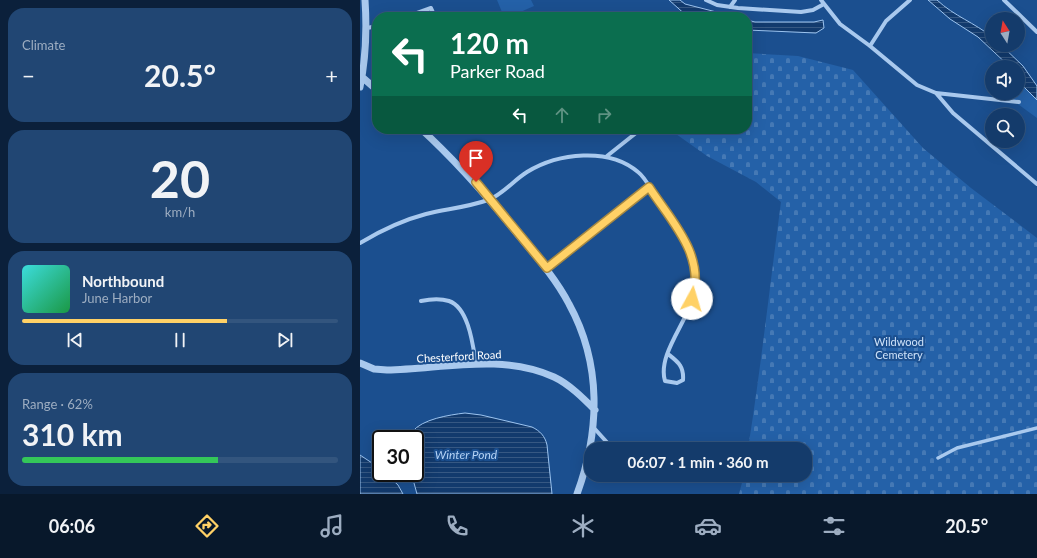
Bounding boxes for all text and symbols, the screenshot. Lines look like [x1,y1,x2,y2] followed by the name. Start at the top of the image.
[985,12,1025,52] north arrow
[985,12,1025,148] map controls
[450,26,529,60] text: 120 m
[384,28,436,80] icon: left
[22,37,65,53] text: Climate
[144,57,216,93] text: 20.5°
[450,60,545,82] text: Parker Road
[985,60,1025,100] button: sound
[22,62,35,89] text: −
[325,62,338,89] text: +
[509,104,531,126] icon: left
[551,104,573,126] icon: ahead
[593,104,615,126] icon: right
[985,108,1025,148] button: search
[459,141,493,182] pin
[150,147,210,209] text: 20
[465,147,487,169] icon: arrive
[165,204,195,220] text: km/h
[82,272,164,290] text: Northbound
[671,278,713,320] position arrow
[82,290,152,306] text: June Harbor
[64,329,86,351] icon: previous
[169,329,191,351] icon: pause
[274,329,296,351] icon: next
[874,335,924,361] park label: Wildwood Cemetery
[416,347,502,365] street label: Chesterford Road
[22,396,93,412] text: Range · 62%
[22,416,123,452] text: 310 km
[372,430,424,482] speed limit sign: 30
[435,447,498,462] water label: Winter Pond
[628,453,768,471] text: 06:07 · 1 min · 360 m
[193,512,221,540] icon: directions
[318,512,346,540] icon: music
[443,512,471,540] icon: phone
[569,512,597,540] icon: climate
[694,512,722,540] icon: car
[820,512,848,540] icon: filters
[49,515,95,537] text: 06:06
[945,515,988,537] text: 20.5°

